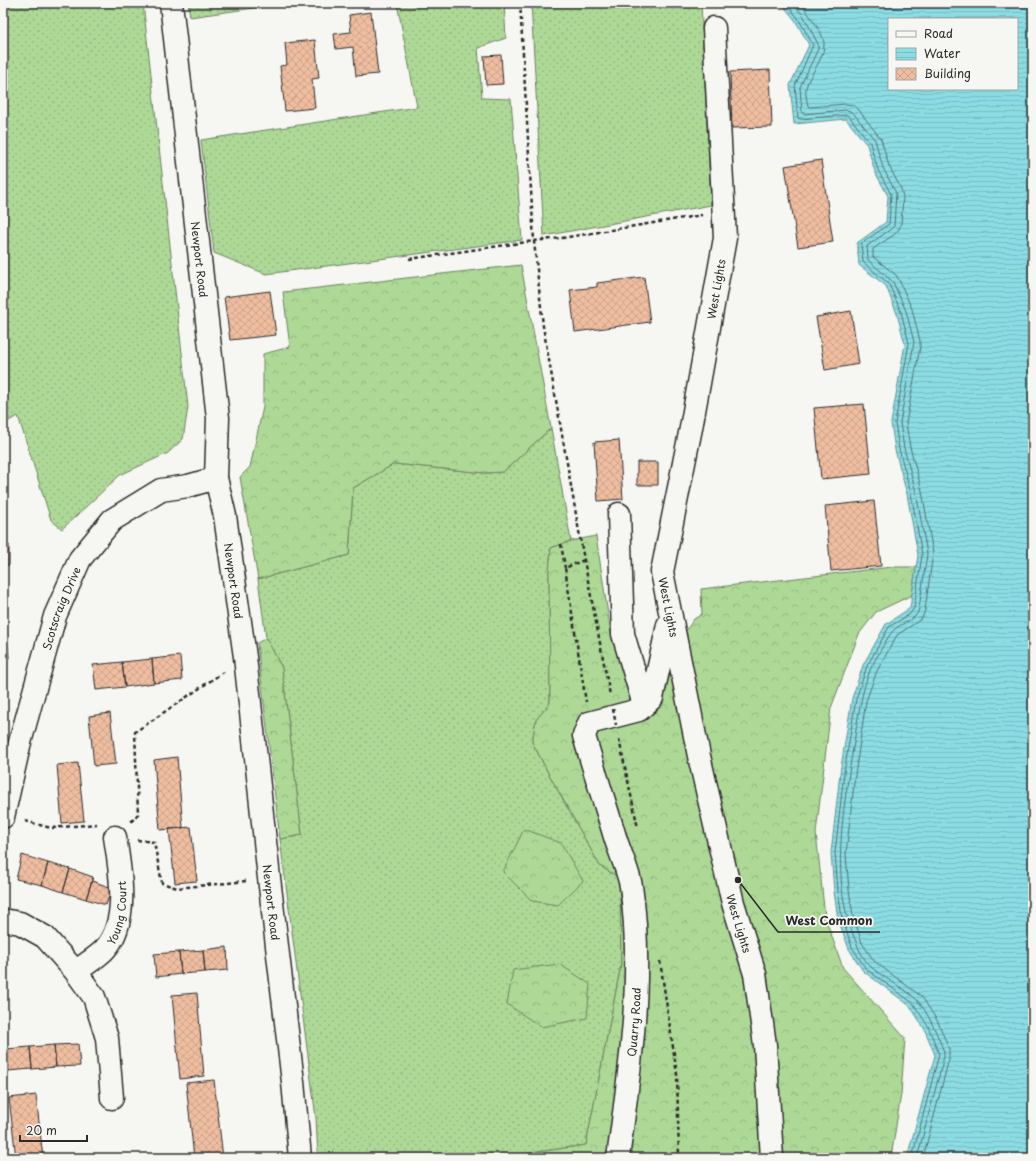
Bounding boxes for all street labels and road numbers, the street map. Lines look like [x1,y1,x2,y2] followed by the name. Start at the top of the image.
[187,220,213,298] street label: Newport Road
[702,258,730,320] street label: West Lights
[220,541,248,620] street label: Newport Road
[38,563,84,652] street label: Scotscraig Drive
[655,576,683,639] street label: West Lights
[259,863,285,941] street label: Newport Road
[102,880,130,948] street label: Young Court
[723,892,756,955] street label: West Lights
[622,987,644,1057] street label: Quarry Road

